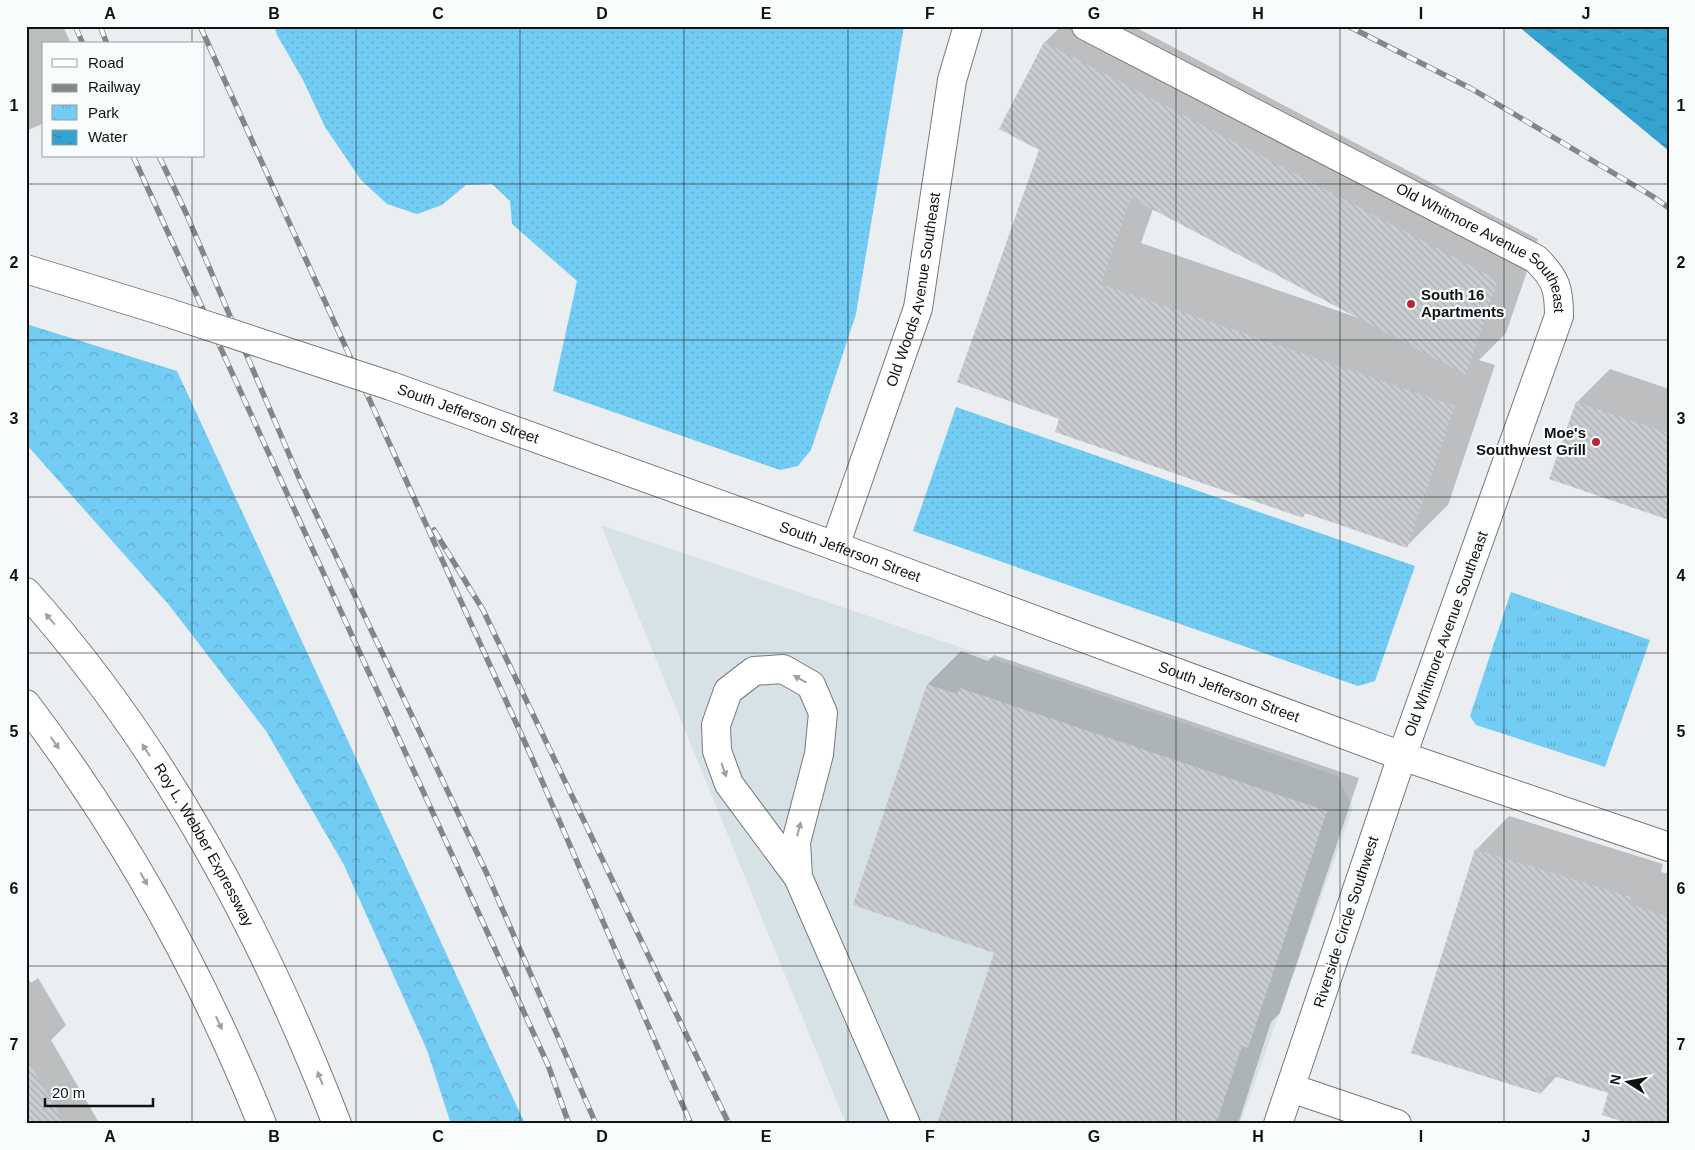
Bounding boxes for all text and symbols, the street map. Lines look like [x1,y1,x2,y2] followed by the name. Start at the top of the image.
[104,5,116,22] text: A
[268,5,280,22] text: B
[432,5,444,22] text: C
[596,5,608,22] text: D
[761,5,772,22] text: E
[925,5,935,22] text: F
[1088,5,1100,22] text: G
[1252,5,1264,22] text: H
[1419,5,1423,22] text: I
[1582,5,1590,22] text: J
[42,42,205,158] legend
[88,54,124,71] text: Road
[88,78,141,95] text: Railway
[10,97,19,114] text: 1
[1677,97,1686,114] text: 1
[88,104,119,121] text: Park
[88,128,127,145] text: Water
[1393,179,1568,314] street label: Old Whitmore Avenue Southeast
[882,190,943,389] street label: Old Woods Avenue Southeast
[10,254,19,271] text: 2
[1677,254,1686,271] text: 2
[1421,286,1504,320] place label: South 16 Apartments
[1405,298,1417,310] marker: South 16 Apartments
[395,380,542,447] street label: South Jefferson Street
[10,410,19,427] text: 3
[1677,410,1686,427] text: 3
[1476,424,1586,458] place label: Moe's Southwest Grill
[1590,436,1602,448] marker: Moe's Southwest Grill
[777,518,924,585] street label: South Jefferson Street
[1400,528,1491,739] street label: Old Whitmore Avenue Southeast
[10,567,19,584] text: 4
[1677,567,1686,584] text: 4
[45,612,56,625] one-way arrow
[1156,658,1303,726] street label: South Jefferson Street
[793,674,806,683] one-way arrow
[10,723,19,740] text: 5
[1677,723,1686,740] text: 5
[50,736,60,750] one-way arrow
[141,743,151,756] one-way arrow
[151,760,258,929] street label: Roy L. Webber Expressway
[721,762,728,777] one-way arrow
[795,822,803,837] one-way arrow
[1310,833,1382,1010] street label: Riverside Circle Southwest
[140,872,148,887] one-way arrow
[10,880,19,897] text: 6
[1677,880,1686,897] text: 6
[216,1016,224,1030] one-way arrow
[10,1036,19,1053] text: 7
[1677,1036,1686,1053] text: 7
[1602,1058,1652,1108] north arrow
[316,1070,324,1085] one-way arrow
[1606,1073,1624,1086] text: N
[45,1075,152,1107] scale bar
[52,1084,85,1101] text: 20 m
[104,1128,116,1145] text: A
[268,1128,280,1145] text: B
[432,1128,444,1145] text: C
[596,1128,608,1145] text: D
[761,1128,772,1145] text: E
[925,1128,935,1145] text: F
[1088,1128,1100,1145] text: G
[1252,1128,1264,1145] text: H
[1419,1128,1423,1145] text: I
[1582,1128,1590,1145] text: J

